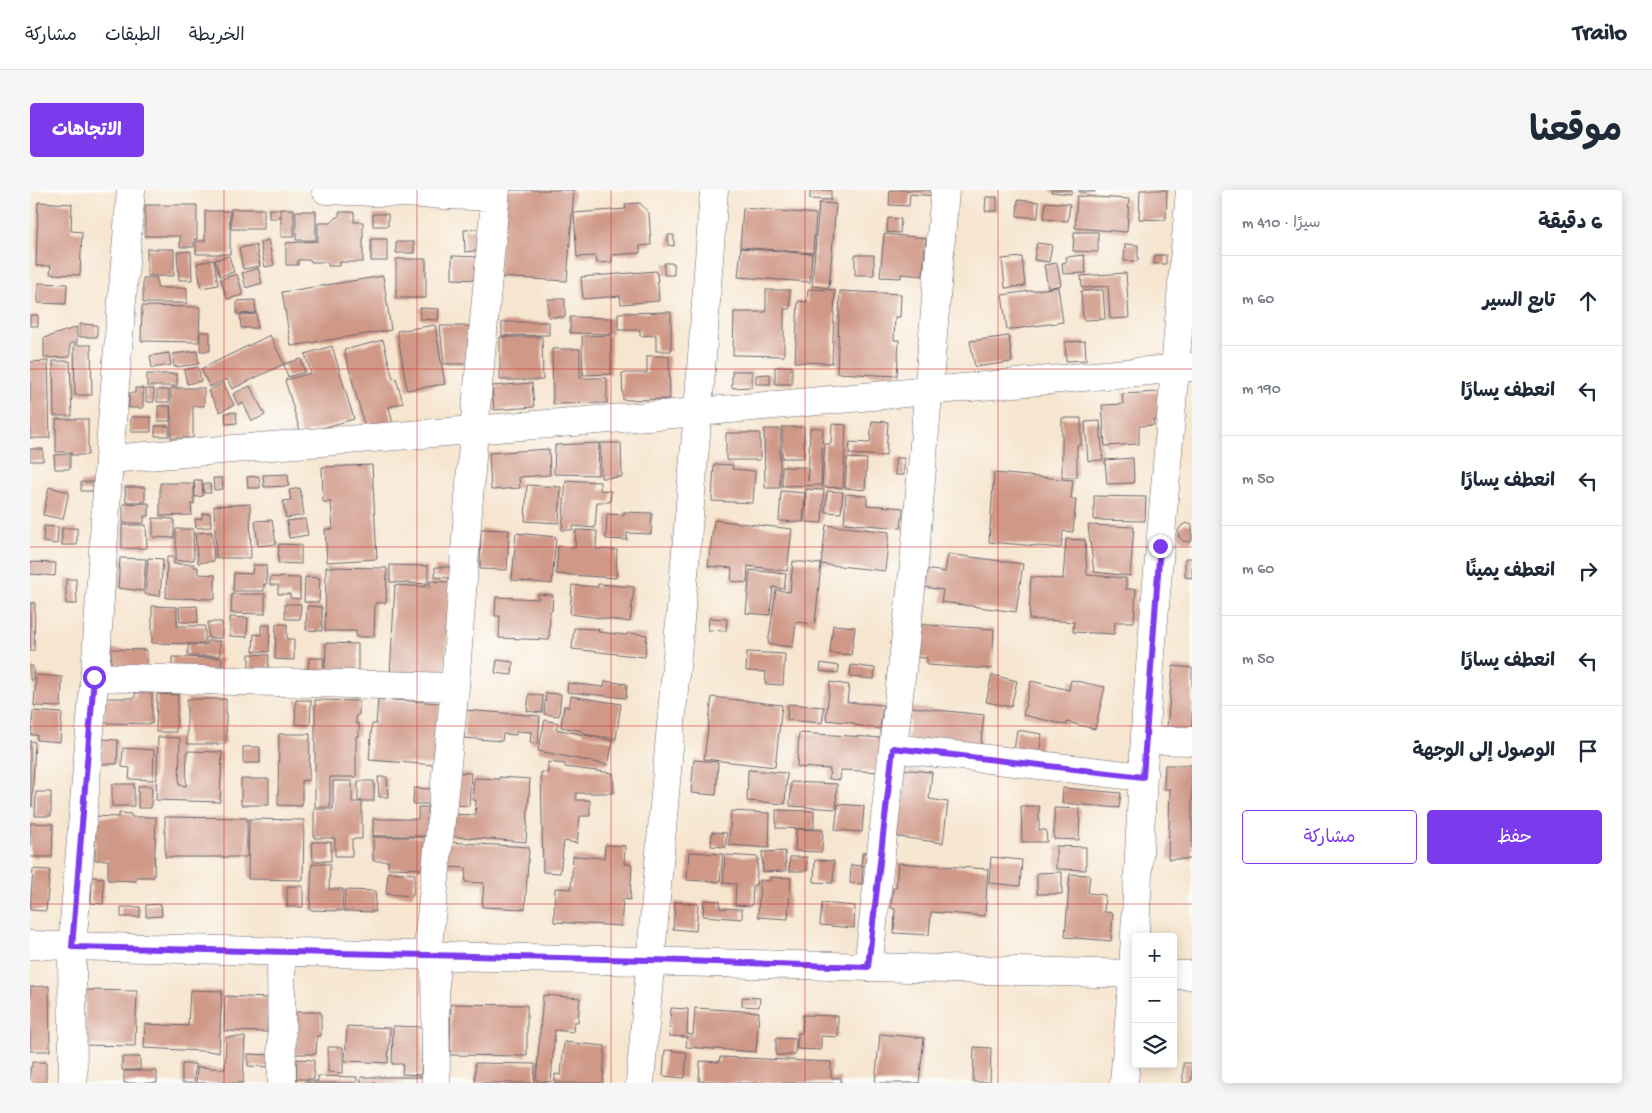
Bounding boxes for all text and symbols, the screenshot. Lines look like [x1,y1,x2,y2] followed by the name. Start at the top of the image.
[1573,20,1627,49] text: Trailo
[25,26,77,47] text: مشاركة
[105,26,161,47] text: الطبقات
[189,26,245,47] text: الخريطة
[30,103,144,157] button: الاتجاهات
[1529,113,1622,154] text: موقعنا
[1538,212,1602,237] text: 6 دقيقة
[1242,215,1321,234] text: سيرًا · 410 m
[1574,287,1602,315] icon: ahead
[1242,291,1274,310] text: 60 m
[1483,291,1555,314] text: تابع السير
[1574,377,1602,405] icon: left
[1242,381,1281,400] text: 190 m
[1461,381,1555,404] text: انعطف يسارًا
[1574,467,1602,495] icon: left
[1242,471,1275,490] text: 50 m
[1461,471,1555,494] text: انعطف يسارًا
[1149,535,1172,558] route end
[1574,557,1602,585] icon: right
[1242,561,1274,580] text: 60 m
[1466,561,1555,584] text: انعطف يمينًا
[1574,647,1602,675] icon: left
[1242,651,1275,670] text: 50 m
[1461,651,1555,674] text: انعطف يسارًا
[83,666,106,689] route start
[1574,737,1602,765] icon: arrive
[1412,741,1555,764] text: الوصول إلى الوجهة
[1242,810,1417,864] button: مشاركة
[1427,810,1602,864] button: حفظ
[1132,933,1177,1068] map controls
[1132,933,1177,978] button: +
[1132,978,1177,1023] button: −
[1132,1023,1177,1068] button: layers

